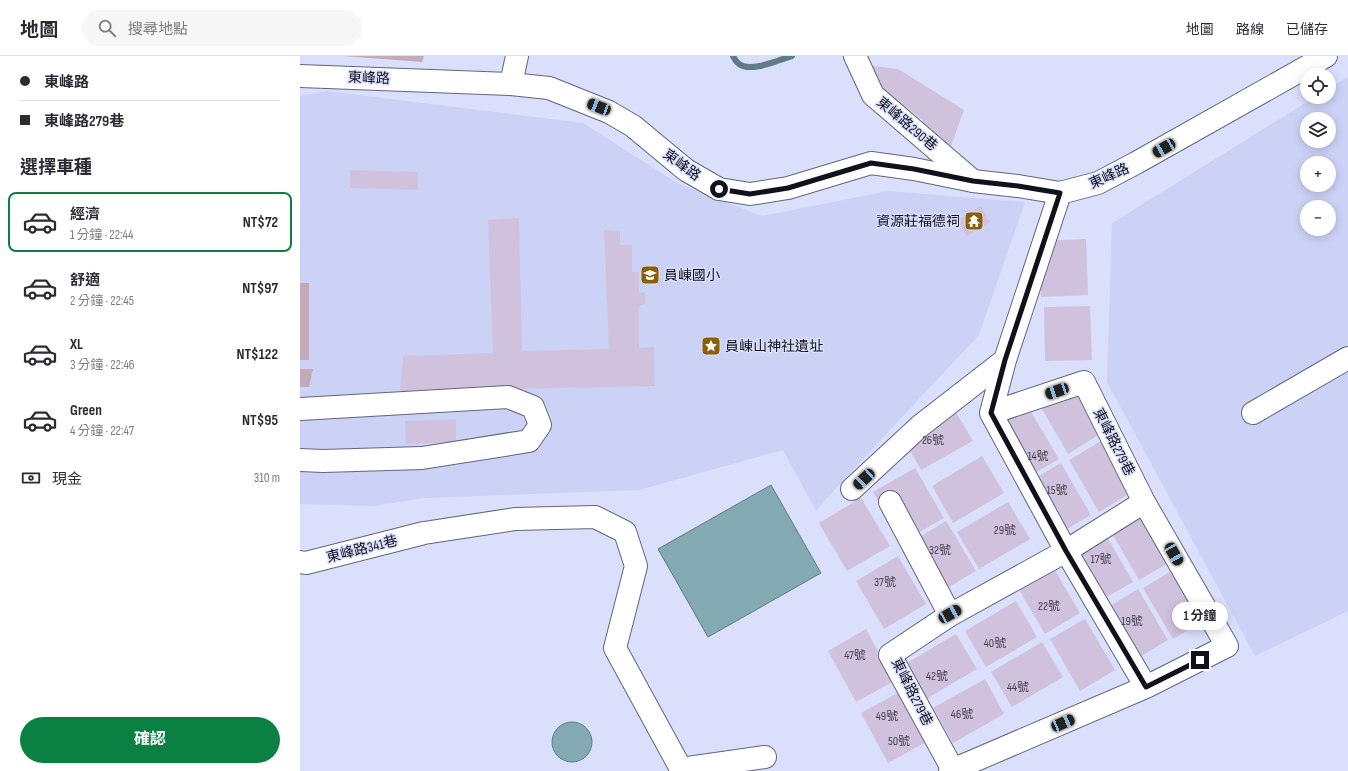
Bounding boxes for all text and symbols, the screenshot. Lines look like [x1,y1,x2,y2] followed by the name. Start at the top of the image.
[82,10,362,46] search box
[96,17,118,39] icon: search
[20,19,58,42] text: 地圖
[128,20,188,39] text: 搜尋地點
[1186,21,1214,38] text: 地圖
[1236,21,1264,38] text: 路線
[1286,21,1328,38] text: 已儲存
[1300,68,1336,236] map controls
[1300,68,1336,104] button: locate
[348,69,390,87] street label: 東峰路
[44,73,89,92] text: 東峰路
[873,94,941,154] street label: 東峰路290巷
[586,97,612,117] car
[44,112,124,131] text: 東峰路279巷
[1300,112,1336,148] button: layers
[1151,137,1177,159] car
[660,146,704,184] street label: 東峰路
[1300,156,1336,192] button: +
[20,157,92,178] text: 選擇車種
[1086,160,1132,192] street label: 東峰路
[710,180,728,198] route start
[1300,200,1336,236] button: −
[22,204,58,240] icon: car
[70,205,100,224] text: 經濟
[963,210,985,232] temple icon: 資源莊福德祠
[243,213,278,232] text: NT$72
[876,213,960,230] place label: 資源莊福德祠
[70,227,133,243] text: 1 分鐘 · 22:44
[639,264,661,286] school or university icon: 員崠國小
[664,267,720,284] place label: 員崠國小
[22,270,58,306] icon: car
[70,271,100,290] text: 舒適
[242,279,278,298] text: NT$97
[70,293,134,309] text: 2 分鐘 · 22:45
[70,335,83,354] text: XL
[700,335,722,357] place icon: 員崠山神社遺址
[22,336,58,372] icon: car
[725,338,823,355] place label: 員崠山神社遺址
[237,345,278,364] text: NT$122
[70,357,135,373] text: 3 分鐘 · 22:46
[1044,381,1070,401] car
[70,401,102,420] text: Green
[22,402,58,438] icon: car
[1090,405,1138,479] street label: 東峰路279巷
[242,411,278,430] text: NT$95
[70,423,134,439] text: 4 分鐘 · 22:47
[922,433,944,448] house number: 26號
[1027,449,1049,464] house number: 14號
[851,466,877,492] car
[20,467,42,489] icon: cash
[52,470,82,489] text: 現金
[254,470,280,486] text: 310 m
[1046,483,1068,498] house number: 15號
[994,523,1016,538] house number: 29號
[325,532,399,566] street label: 東峰路341巷
[1163,541,1185,567] car
[929,543,951,558] house number: 32號
[1091,552,1111,567] house number: 17號
[874,575,896,590] house number: 37號
[1038,599,1060,614] house number: 22號
[1172,602,1228,630] callout: 1 分鐘
[937,603,963,625] car
[1183,608,1217,624] text: 1 分鐘
[1121,614,1143,629] house number: 19號
[984,636,1006,651] house number: 40號
[844,648,866,663] house number: 47號
[1191,651,1209,669] route end
[888,655,936,729] street label: 東峰路279巷
[926,669,948,684] house number: 42號
[1007,680,1029,695] house number: 44號
[951,707,973,722] house number: 46號
[876,709,898,724] house number: 49號
[1050,713,1076,733] car
[20,717,280,763] button: 確認
[888,734,910,749] house number: 50號

